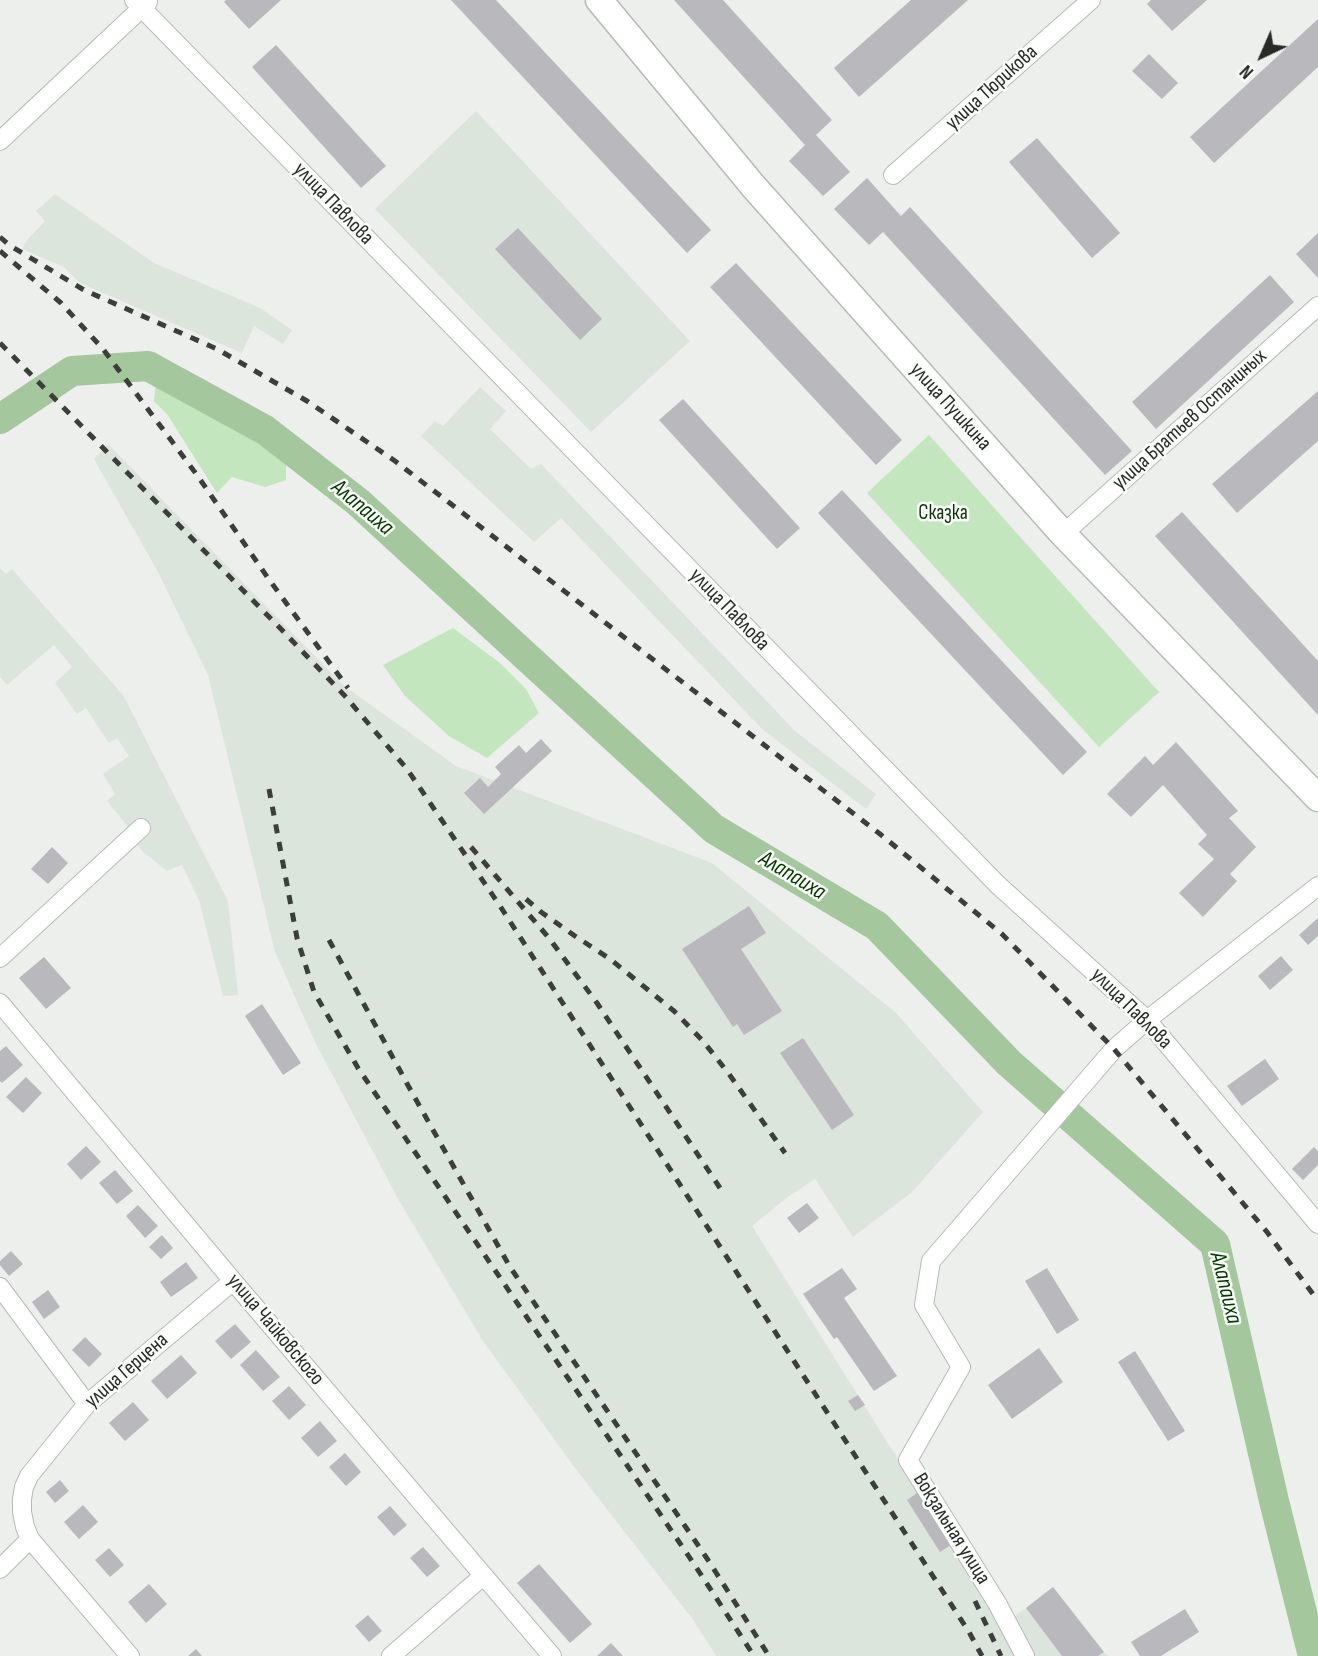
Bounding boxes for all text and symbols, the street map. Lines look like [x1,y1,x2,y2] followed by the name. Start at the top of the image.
[1227,21,1297,91] north arrow
[941,40,1043,136] street label: улица Тюрикова
[1235,60,1259,83] text: N
[288,158,378,250] street label: улица Павлова
[1108,344,1272,496] street label: улица Братьев Останиных
[904,358,996,456] street label: улица Пушкина
[325,474,399,542] water label: Алапаиха
[918,501,968,527] park label: Сказка
[684,564,774,656] street label: улица Павлова
[754,845,830,907] water label: Алапаиха
[1085,963,1177,1055] street label: улица Павлова
[1203,1249,1247,1327] water label: Алапаиха
[221,1269,329,1391] street label: улица Чайковского
[80,1328,174,1414] street label: улица Герцена
[907,1469,995,1589] street label: Вокзальная улица

